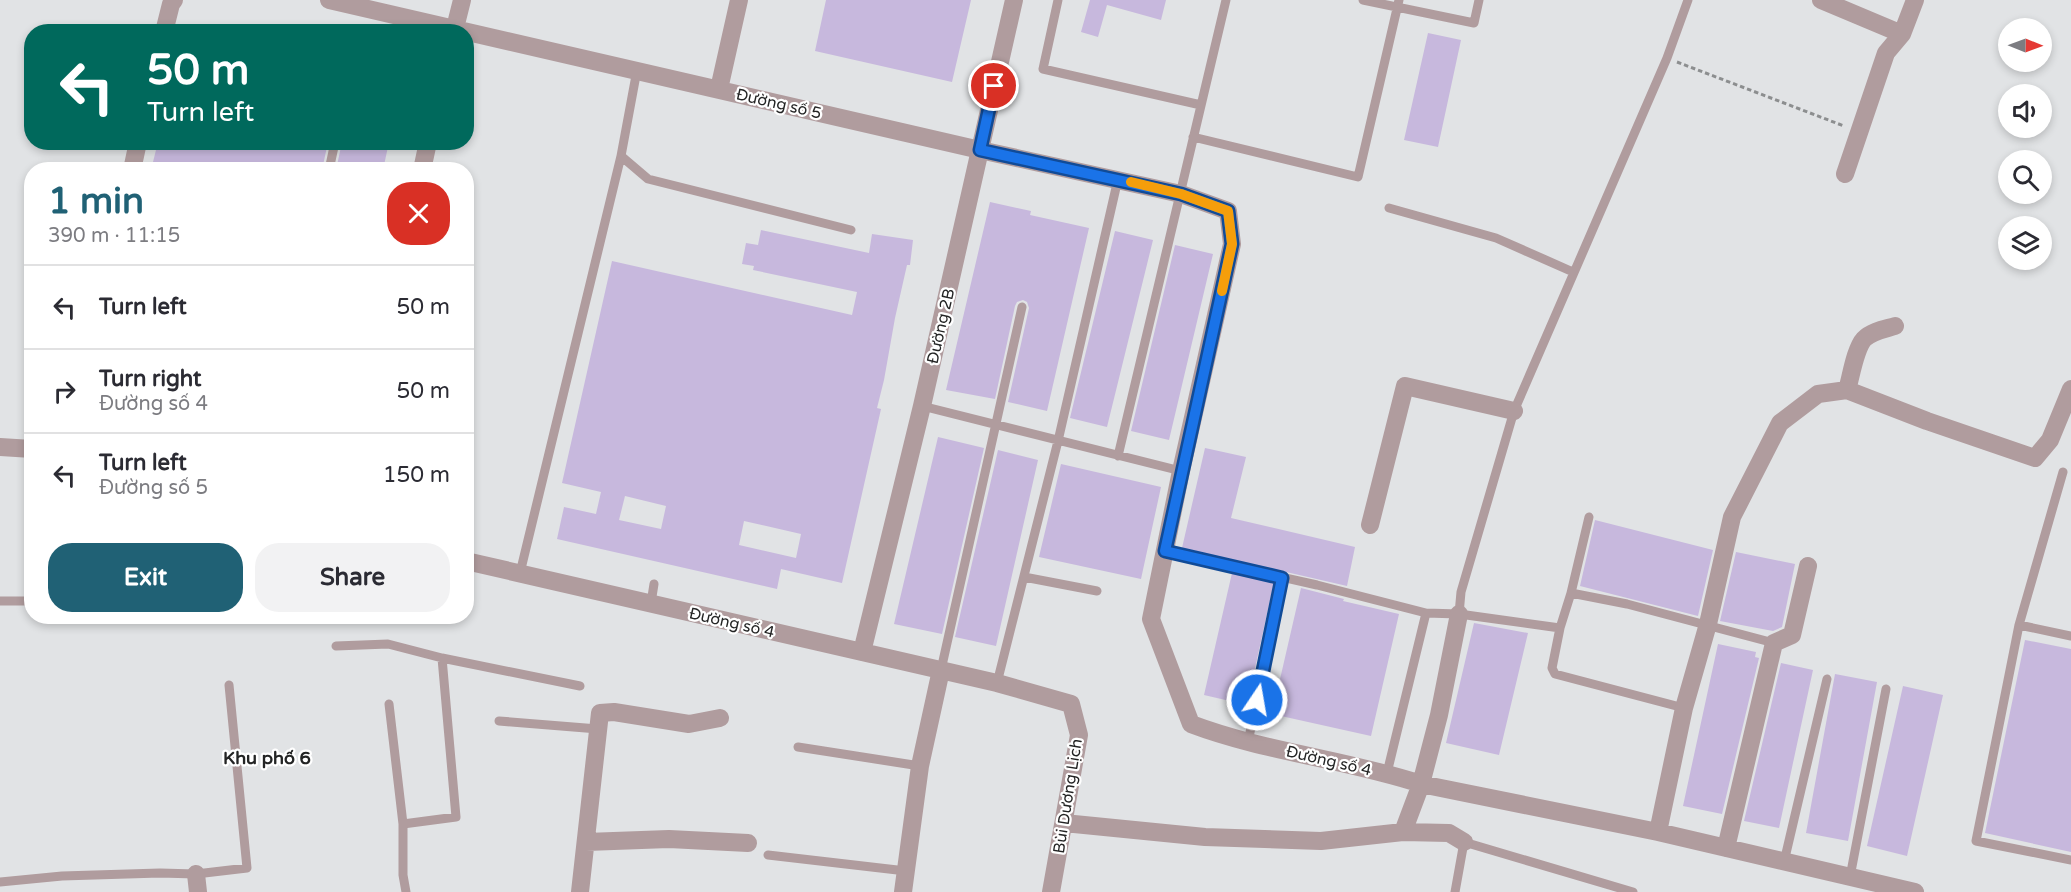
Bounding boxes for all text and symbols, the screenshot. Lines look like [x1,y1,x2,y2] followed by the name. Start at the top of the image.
[1998,18,2052,72] north arrow
[1998,18,2052,270] map controls
[147,45,249,96] text: 50 m
[48,48,126,126] icon: left
[968,60,1019,111] pin
[977,69,1010,102] icon: arrive
[734,84,824,124] street label: Đường số 5
[1998,84,2052,138] button: sound
[147,96,254,129] text: Turn left
[1998,150,2052,204] button: search
[48,180,144,223] text: 1 min
[387,182,450,245] button: close
[1998,216,2052,270] button: layers
[48,224,180,248] text: 390 m · 11:15
[923,287,959,366] street label: Đường 2B
[48,291,81,324] icon: left
[99,294,187,320] text: Turn left
[396,294,450,320] text: 50 m
[99,366,201,392] text: Turn right
[48,375,81,408] icon: right
[396,378,450,404] text: 50 m
[99,392,208,416] text: Đường số 4
[99,450,187,476] text: Turn left
[48,459,81,492] icon: left
[383,462,450,488] text: 150 m
[99,476,208,500] text: Đường số 5
[48,543,243,612] button: Exit
[255,543,450,612] button: Share
[687,603,777,643] street label: Đường số 4
[1225,668,1289,732] position arrow
[1049,737,1087,855] street label: Bùi Dương Lịch
[1284,741,1374,781] street label: Đường số 4
[223,747,311,769] district label: Khu phố 6

